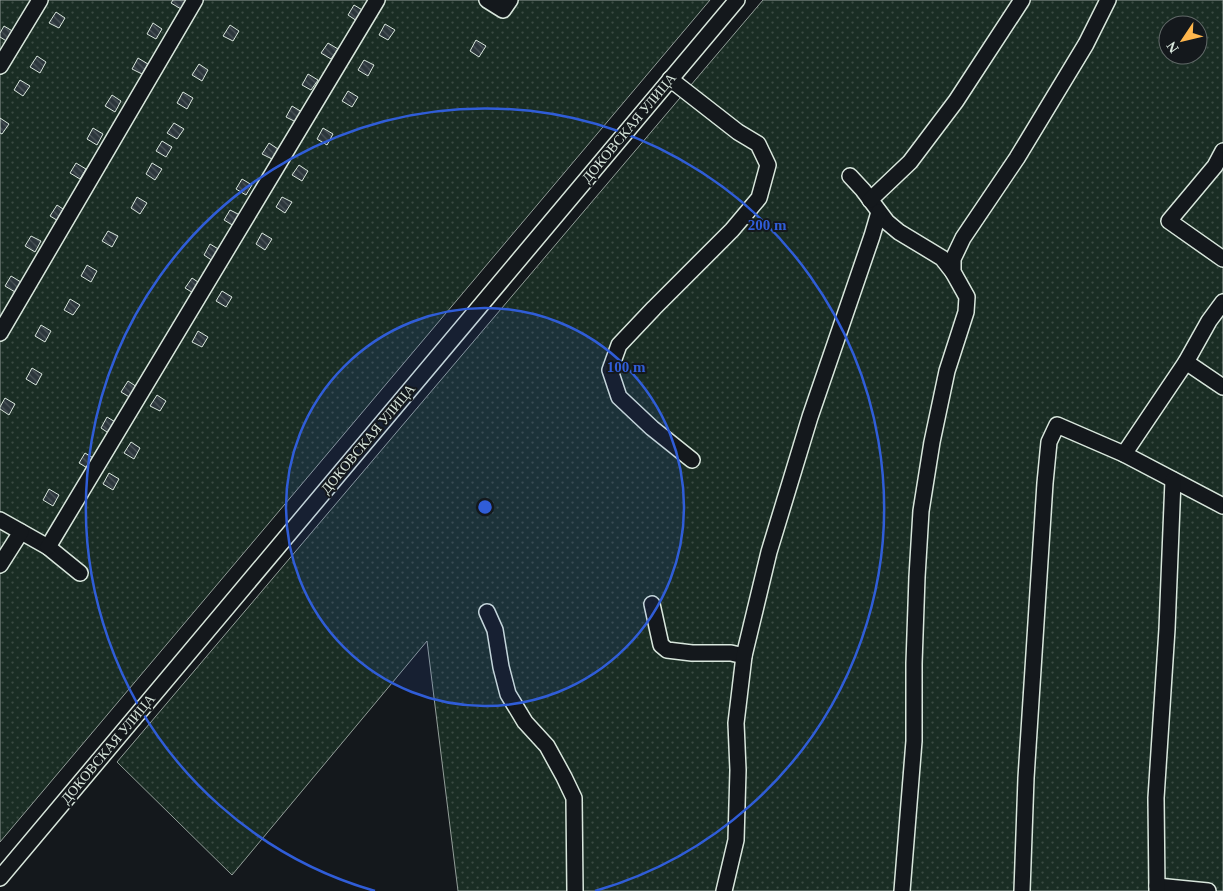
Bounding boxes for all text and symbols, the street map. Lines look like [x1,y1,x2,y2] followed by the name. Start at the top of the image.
[1158,15,1208,65] north arrow
[1164,39,1182,56] text: N
[579,70,680,186] street label: ДОКОВСКАЯ УЛИЦА
[748,217,787,233] text: 200 m
[607,359,646,375] text: 100 m
[318,381,419,497] street label: ДОКОВСКАЯ УЛИЦА
[476,498,494,516] centre of rings
[58,691,159,807] street label: ДОКОВСКАЯ УЛИЦА

